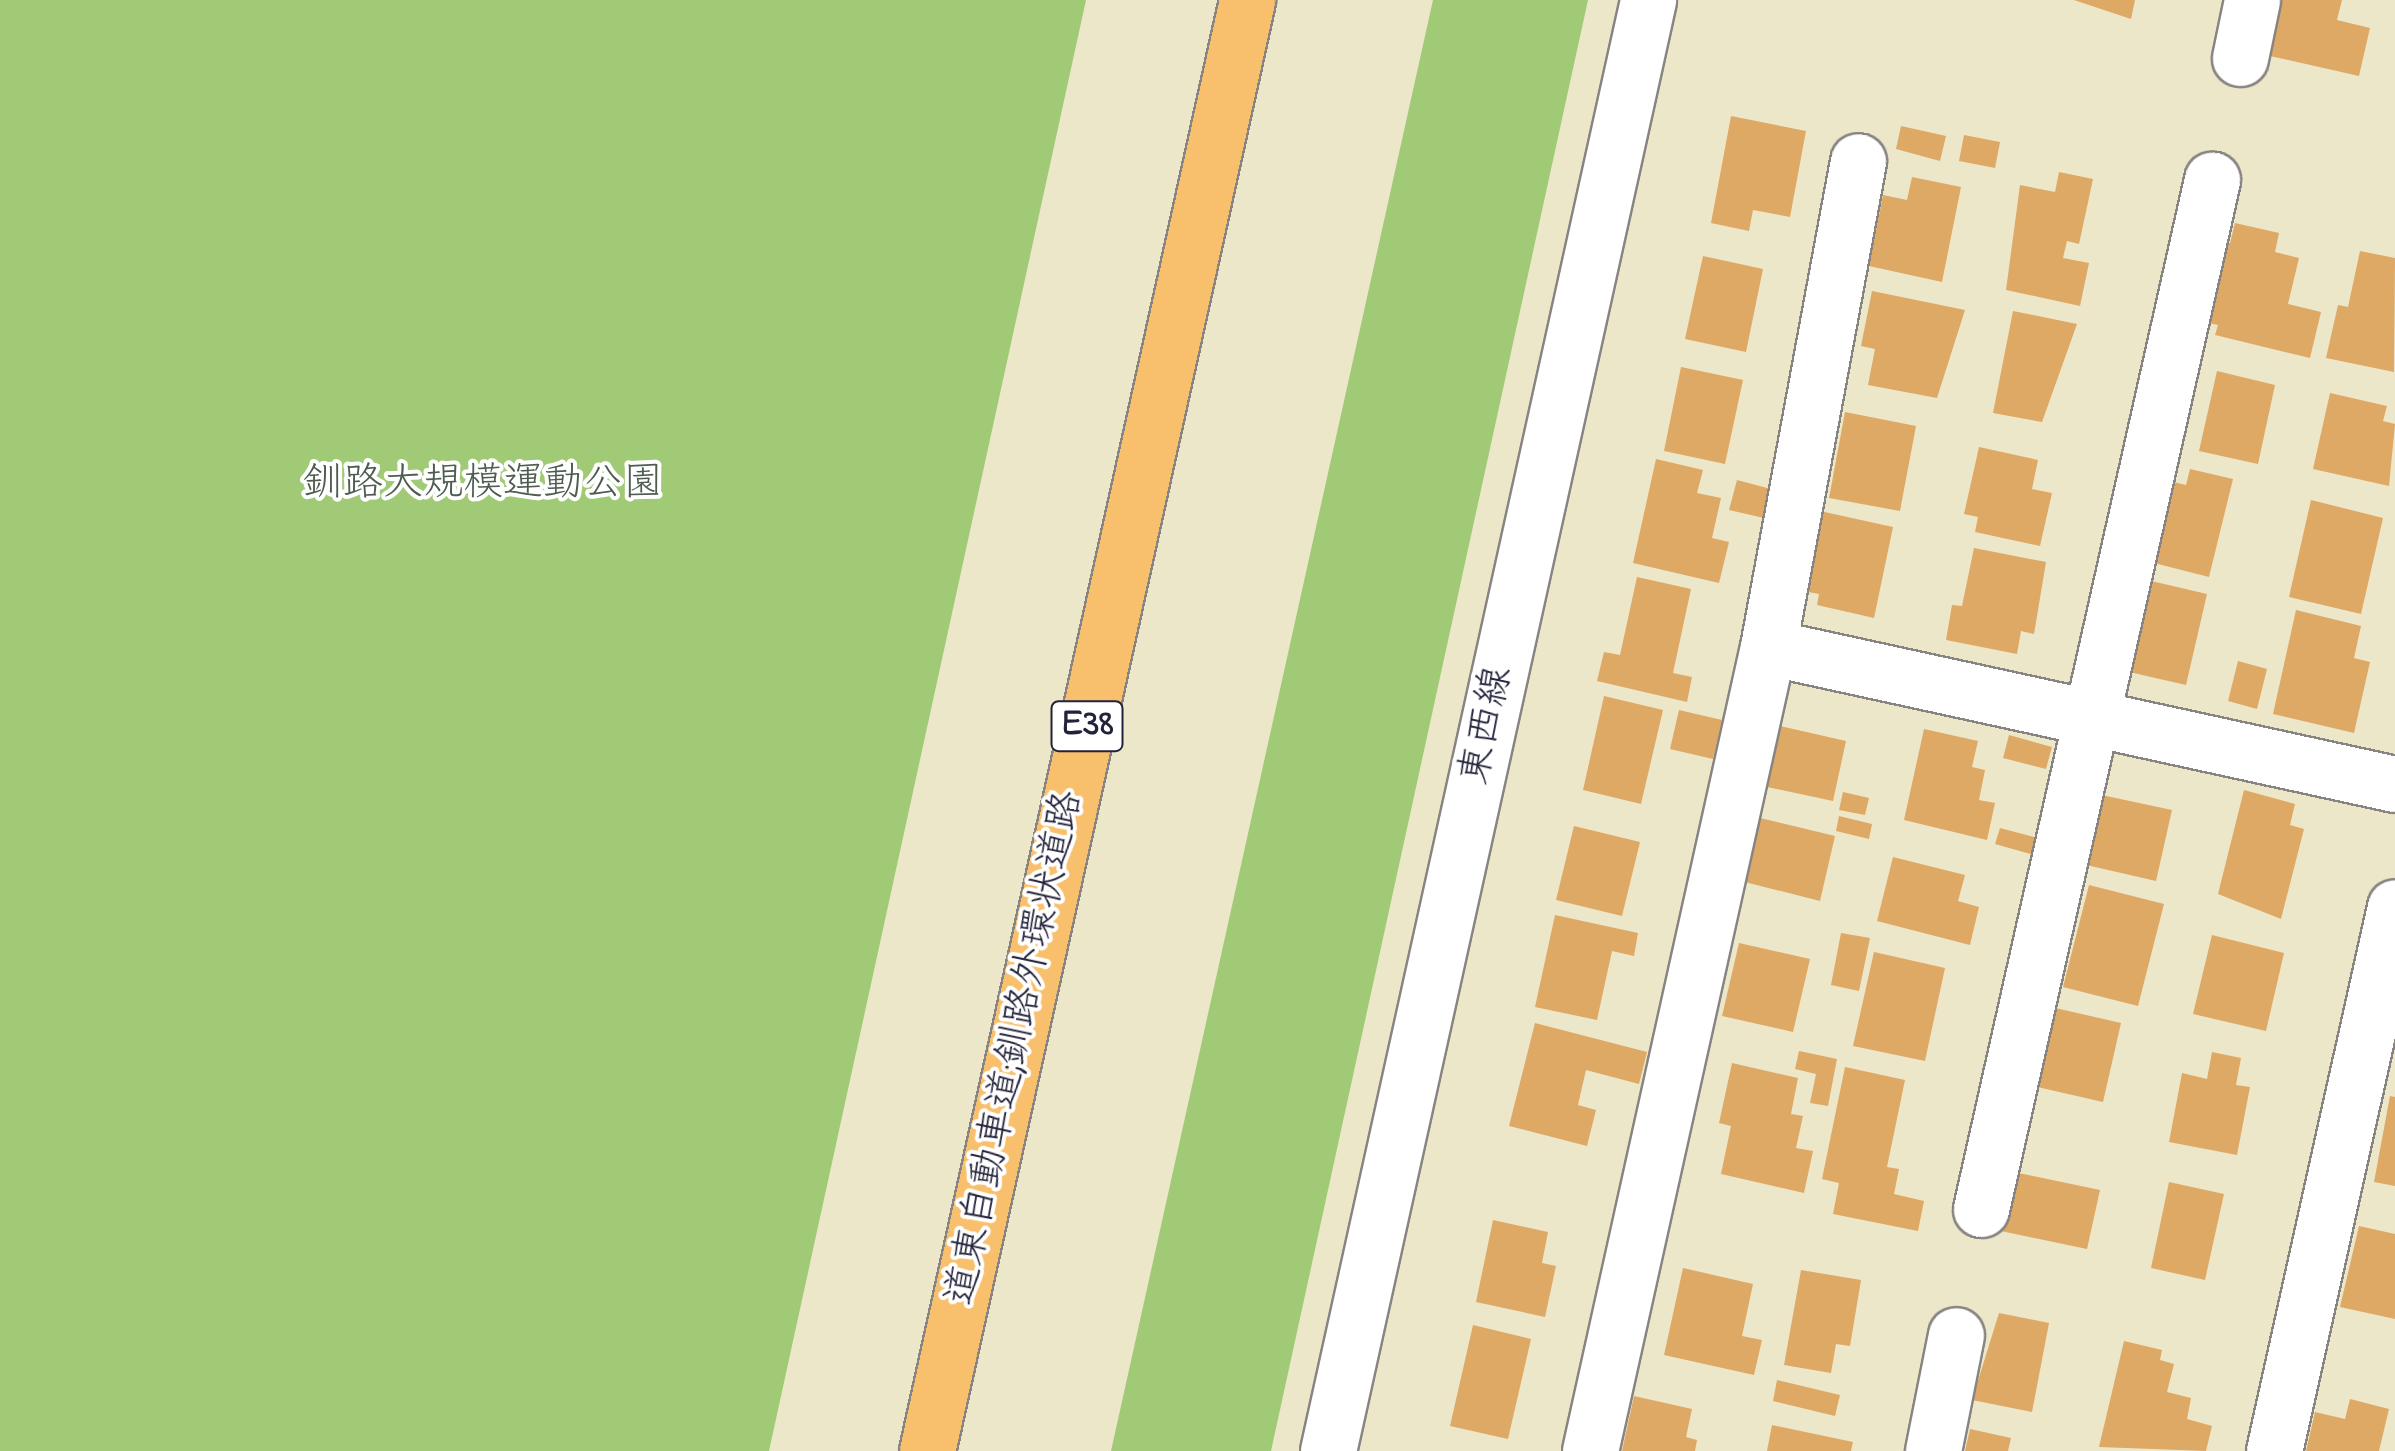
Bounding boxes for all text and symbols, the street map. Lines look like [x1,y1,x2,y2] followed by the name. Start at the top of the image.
[303,461,663,509] park label: 釧路大規模運動公園
[1452,662,1524,790] street label: 東西線
[1050,693,1124,759] road number: E38
[938,786,1094,1310] street label: 道東自動車道;釧路外環状道路

